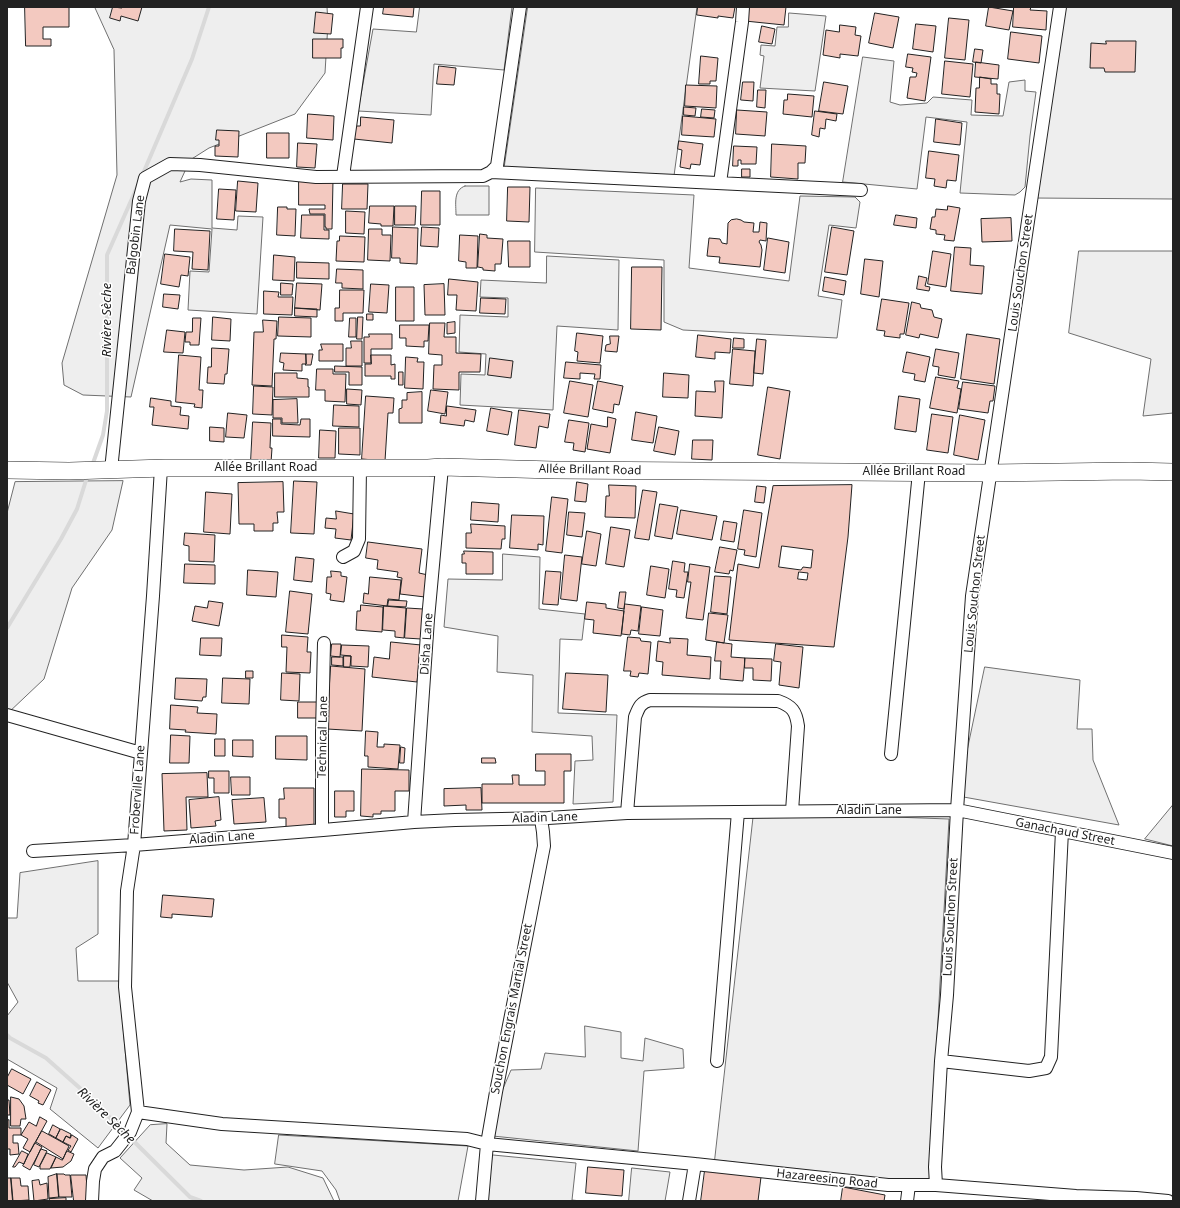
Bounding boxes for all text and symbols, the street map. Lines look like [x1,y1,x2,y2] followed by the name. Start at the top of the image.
[124,194,148,276] street label: Balgobin Lane
[1006,213,1036,333] street label: Louis Souchon Street
[99,283,115,357] water label: Rivière Sèche
[215,461,317,475] street label: Allée Brillant Road
[538,462,642,478] street label: Allée Brillant Road
[863,465,965,479] street label: Allée Brillant Road
[962,534,988,654] street label: Louis Souchon Street
[418,613,436,675] street label: Disha Lane
[315,696,331,778] street label: Technical Lane
[128,745,148,835] street label: Froberville Lane
[836,804,902,818] street label: Aladin Lane
[512,810,578,826] street label: Aladin Lane
[1014,815,1116,849] street label: Ganachaud Street
[189,829,255,847] street label: Aladin Lane
[941,857,961,977] street label: Louis Souchon Street
[488,922,536,1096] street label: Souchon Engrais Martial Street
[74,1085,138,1147] water label: Rivière Sèche
[776,1167,878,1191] street label: Hazareesing Road

